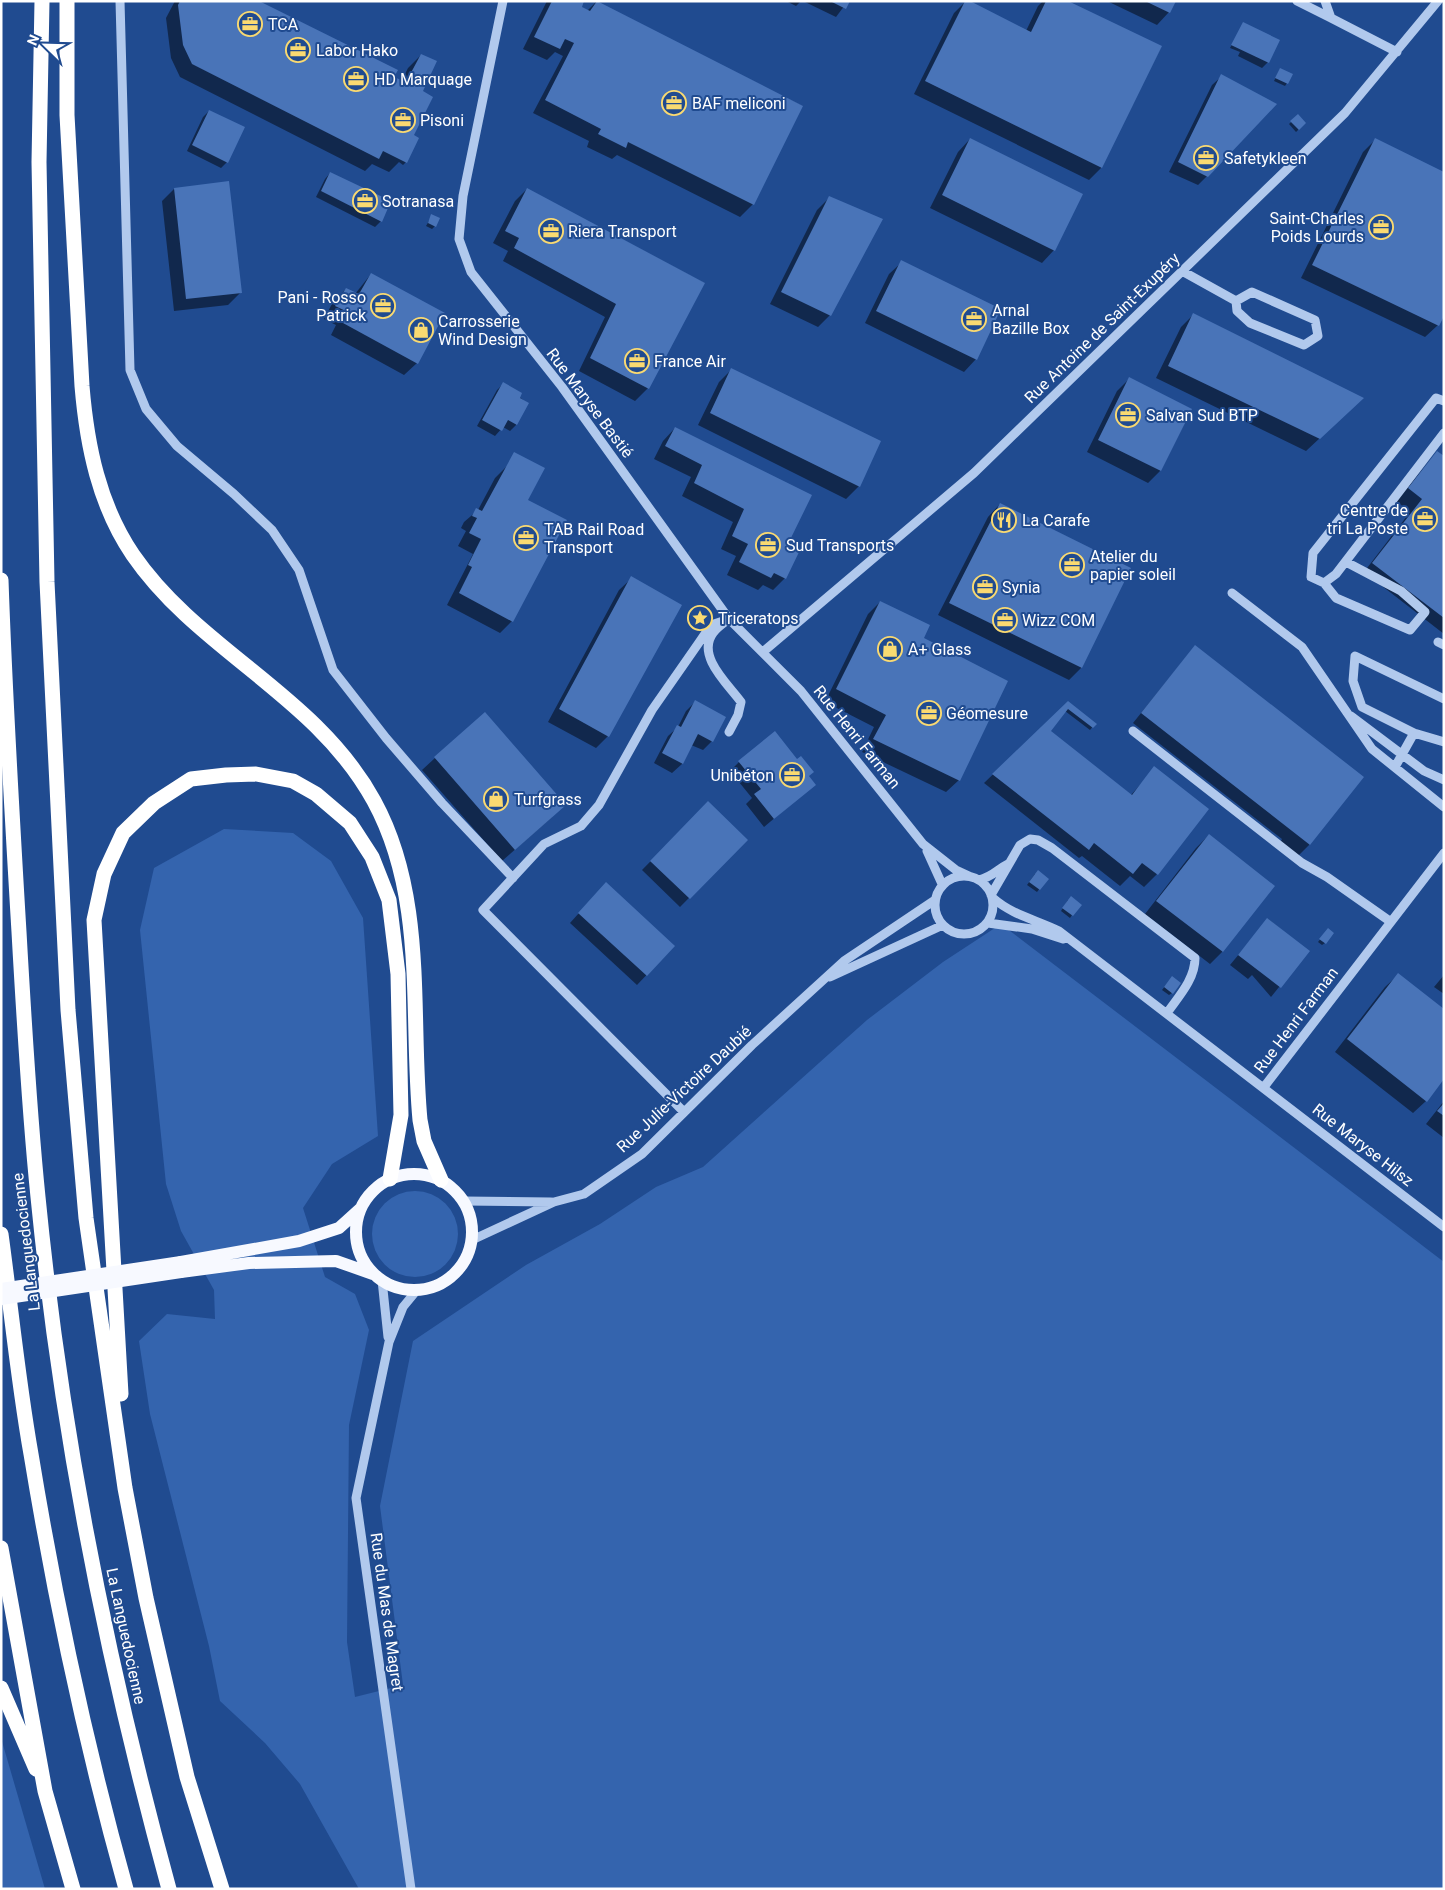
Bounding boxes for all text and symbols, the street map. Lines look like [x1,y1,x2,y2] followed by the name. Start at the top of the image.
[237,11,263,37] office icon: TCA
[268,15,299,34] place label: TCA
[20,20,70,70] north arrow
[24,32,42,48] text: N
[285,37,311,63] office icon: Labor Hako
[316,41,398,60] place label: Labor Hako
[343,66,369,92] office icon: HD Marquage
[374,70,472,89] place label: HD Marquage
[661,90,687,116] office icon: BAF meliconi
[692,94,786,113] place label: BAF meliconi
[390,107,416,133] office icon: Pisoni
[420,111,464,130] place label: Pisoni
[1193,145,1219,171] office icon: Safetykleen
[1224,149,1307,168] place label: Safetykleen
[352,188,378,214] office icon: Sotranasa
[382,192,454,211] place label: Sotranasa
[1269,209,1364,246] place label: Saint-Charles Poids Lourds
[1368,214,1394,240] office icon: Saint-Charles Poids Lourds
[538,218,564,244] office icon: Riera Transport
[568,222,677,241] place label: Riera Transport
[1020,249,1184,407] street label: Rue Antoine de Saint-Exupéry
[278,288,367,325] place label: Pani - Rosso Patrick
[370,293,396,319] office icon: Pani - Rosso Patrick
[992,301,1070,338] place label: Arnal Bazille Box
[961,306,987,332] office icon: Arnal Bazille Box
[438,312,527,349] place label: Carrosserie Wind Design
[408,317,434,343] shop icon: Carrosserie Wind Design
[543,344,637,462] street label: Rue Maryse Bastié
[624,348,650,374] office icon: France Air
[654,352,726,371] place label: France Air
[1115,402,1141,428] office icon: Salvan Sud BTP
[1146,406,1258,425] place label: Salvan Sud BTP
[1327,501,1408,538] place label: Centre de tri La Poste
[1412,506,1438,532] office icon: Centre de tri La Poste
[991,507,1017,533] restaurant icon: La Carafe
[1022,511,1090,530] place label: La Carafe
[544,520,644,557] place label: TAB Rail Road Transport
[513,525,539,551] office icon: TAB Rail Road Transport
[755,532,781,558] office icon: Sud Transports
[786,536,894,555] place label: Sud Transports
[1090,547,1176,584] place label: Atelier du papier soleil
[1059,552,1085,578] office icon: Atelier du papier soleil
[972,574,998,600] office icon: Synia
[1002,578,1041,597] place label: Synia
[687,605,713,631] place icon: Triceratops
[992,607,1018,633] office icon: Wizz COM
[718,609,798,628] place label: Triceratops
[1022,611,1095,630] place label: Wizz COM
[877,636,903,662] shop icon: A+ Glass
[908,640,972,659] place label: A+ Glass
[810,682,904,792] street label: Rue Henri Farman
[916,700,942,726] office icon: Géomesure
[946,704,1028,723] place label: Géomesure
[779,762,805,788] office icon: Unibéton
[710,766,774,785] place label: Unibéton
[483,786,509,812] shop icon: Turfgrass
[514,790,582,809] place label: Turfgrass
[1250,963,1342,1077] street label: Rue Henri Farman
[613,1022,755,1156] street label: Rue Julie-Victoire Daubié
[1309,1100,1417,1190] street label: Rue Maryse Hilsz
[8,1172,44,1312] street label: La Languedocienne
[366,1531,408,1693] street label: Rue du Mas de Magret
[102,1566,150,1706] street label: La Languedocienne

